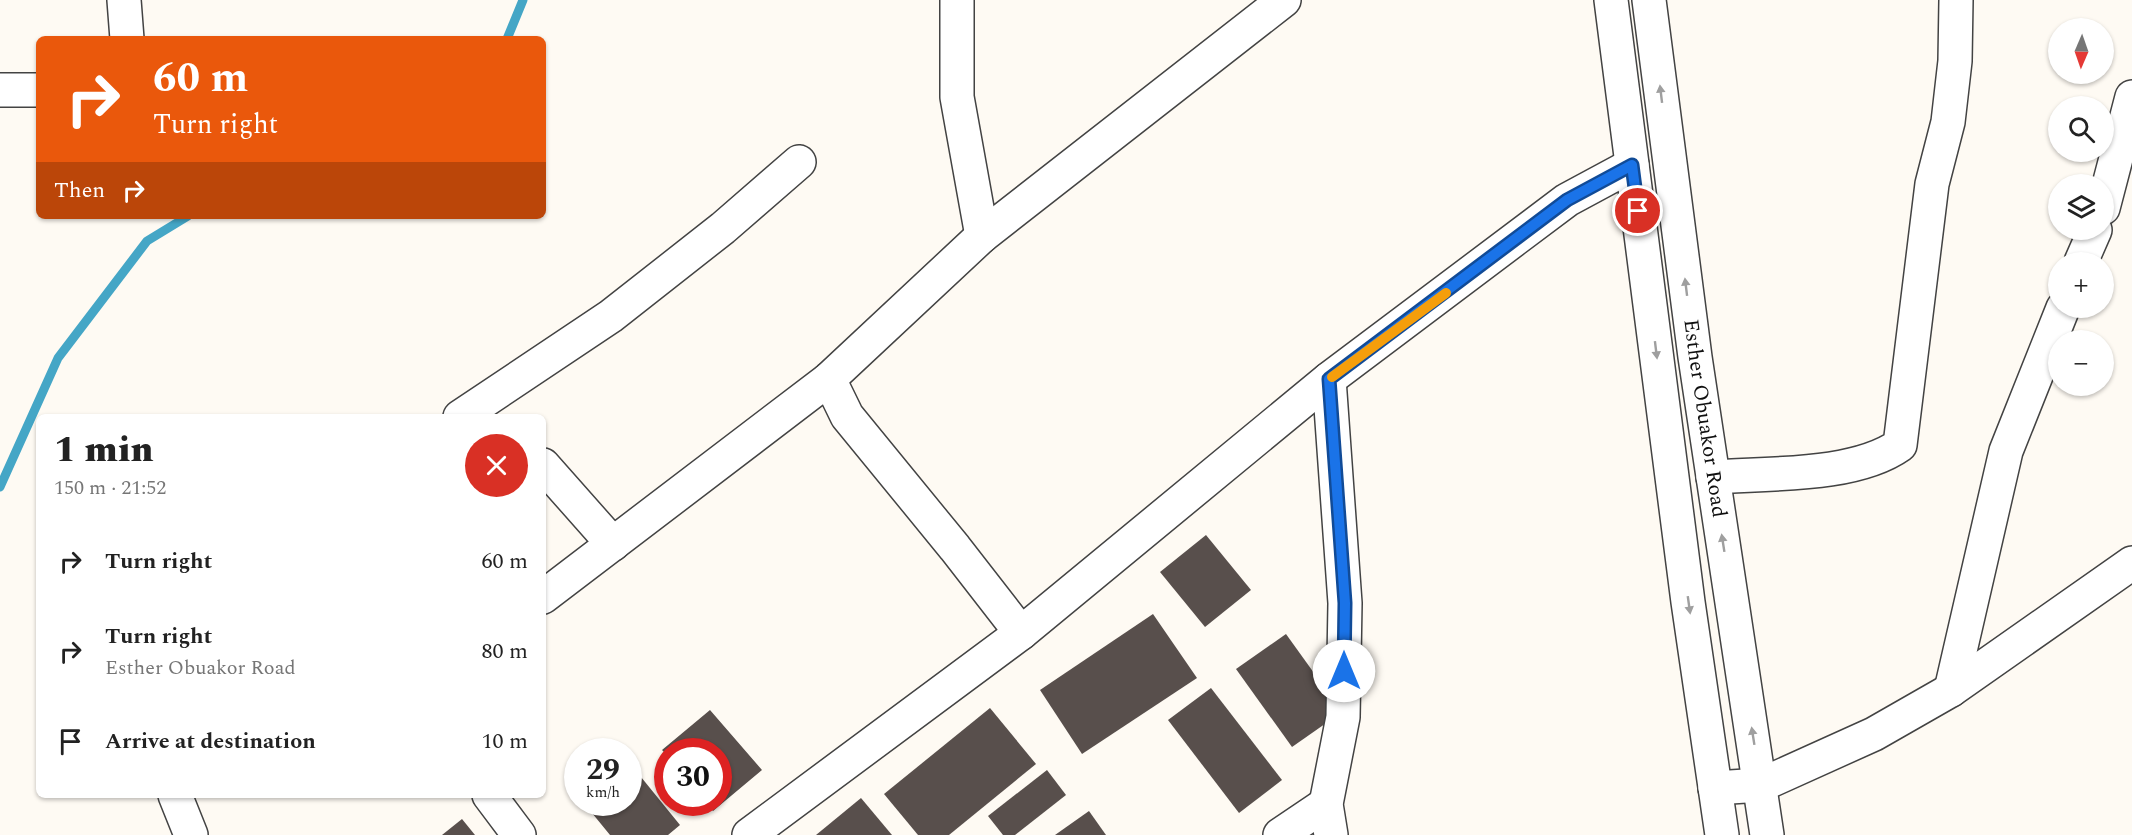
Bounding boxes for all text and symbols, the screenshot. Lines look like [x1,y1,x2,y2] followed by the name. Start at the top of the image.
[2048,18,2114,84] north arrow
[2048,18,2114,396] map controls
[153,47,248,110] text: 60 m
[54,60,132,138] icon: right
[1656,85,1666,104] one-way arrow
[2048,96,2114,162] button: search
[153,104,278,146] text: Turn right
[54,174,105,207] text: Then
[117,174,150,207] icon: right
[2048,174,2114,240] button: layers
[1612,185,1663,236] pin
[1621,194,1654,227] icon: arrive
[2048,252,2114,318] button: +
[1682,278,1691,297] one-way arrow
[1674,317,1735,520] street label: Esther Obuakor Road
[2048,330,2114,396] button: −
[1651,340,1660,359] one-way arrow
[54,423,154,478] text: 1 min
[465,434,528,497] button: close
[54,473,166,503] text: 150 m · 21:52
[1719,533,1728,552] one-way arrow
[54,545,87,578] icon: right
[105,545,212,578] text: Turn right
[482,545,528,578] text: 60 m
[1684,596,1693,615] one-way arrow
[105,620,212,653] text: Turn right
[54,635,87,668] icon: right
[482,635,528,668] text: 80 m
[1312,639,1376,703] position arrow
[105,653,296,683] text: Esther Obuakor Road
[54,725,87,758] icon: arrive
[105,725,316,758] text: Arrive at destination
[482,725,528,758] text: 10 m
[1748,726,1757,745] one-way arrow
[654,738,732,816] speed limit sign: 30
[586,747,620,793] text: 29
[586,781,620,804] text: km/h

